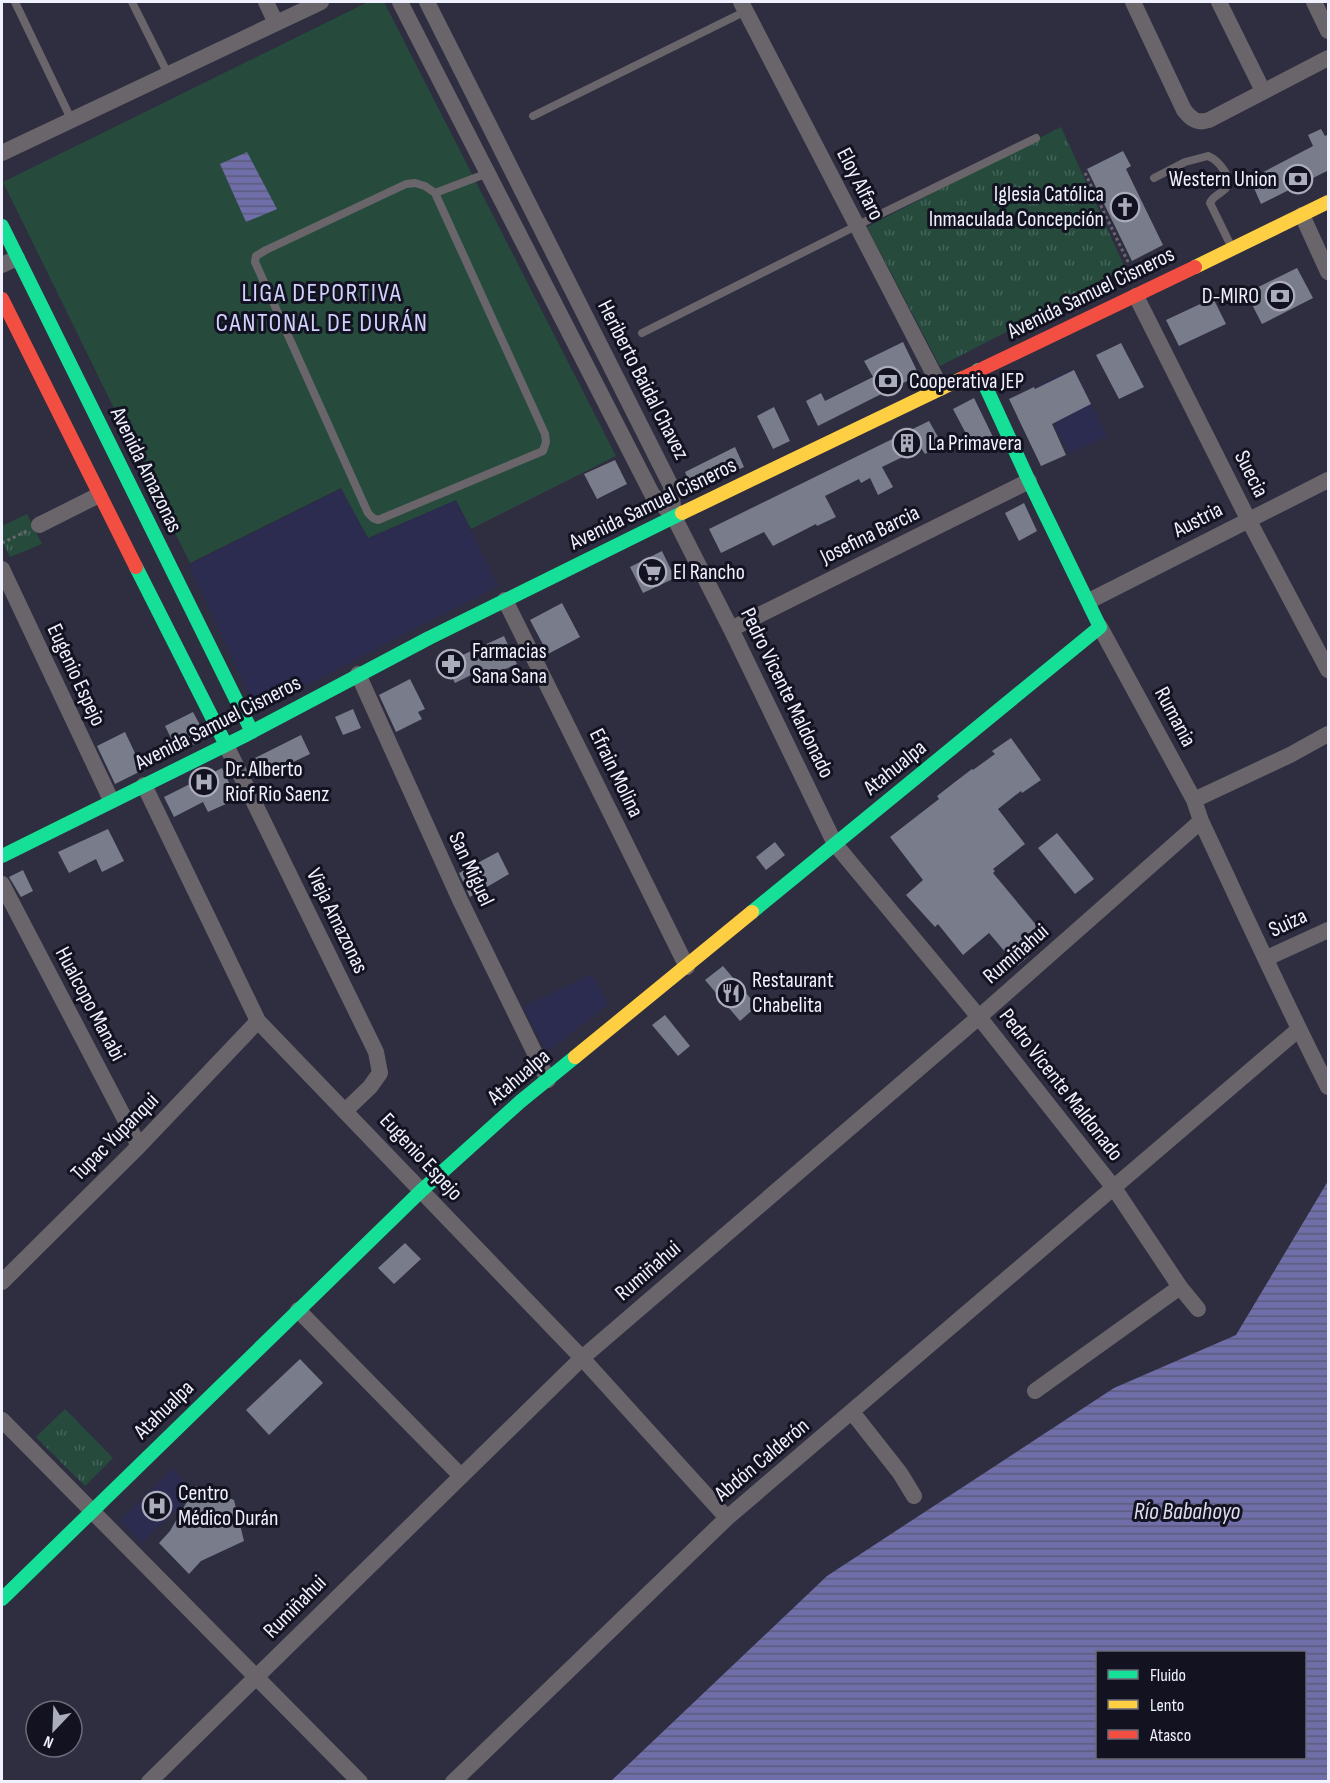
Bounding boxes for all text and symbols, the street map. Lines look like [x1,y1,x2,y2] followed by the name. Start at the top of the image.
[830,143,890,225] street label: Eloy Alfaro
[1282,163,1314,195] bank icon: Western Union
[1169,166,1277,193] place label: Western Union
[929,181,1104,233] place label: Iglesia Católica Inmaculada Concepción
[1109,191,1141,223] church icon: Iglesia Católica Inmaculada Concepción
[1002,241,1179,346] street label: Avenida Samuel Cisneros
[215,278,429,339] district label: LIGA DEPORTIVA CANTONAL DE DURÁN
[1264,280,1296,312] bank icon: D-MIRO
[1202,283,1259,310] place label: D-MIRO
[591,296,695,464] street label: Heriberto Baidal Chavez
[872,365,904,397] bank icon: Cooperativa JEP
[909,368,1024,395] place label: Cooperativa JEP
[104,402,188,537] street label: Avenida Amazonas
[891,427,923,459] building icon: La Primavera
[928,430,1022,457] place label: La Primavera
[1228,446,1274,502] street label: Suecia
[564,452,741,557] street label: Avenida Samuel Cisneros
[1168,496,1227,544] street label: Austria
[815,499,924,571] street label: Josefina Barcia
[636,556,668,588] supermarket icon: El Rancho
[673,559,745,586] place label: El Rancho
[734,603,840,783] street label: Pedro Vicente Maldonado
[41,619,111,731] street label: Eugenio Espejo
[472,638,547,690] place label: Farmacias Sana Sana
[435,648,467,680] pharmacy icon: Farmacias Sana Sana
[130,669,306,777] street label: Avenida Samuel Cisneros
[1148,682,1202,752] street label: Rumania
[583,724,649,822] street label: Efrain Molina
[857,734,932,802] street label: Atahualpa
[225,756,329,808] place label: Dr. Alberto Riof Rio Saenz
[188,766,220,798] hospital icon: Dr. Alberto Riof Rio Saenz
[442,828,500,910] street label: San Miguel
[300,864,374,978] street label: Vieja Amazonas
[1265,903,1311,943] street label: Suiza
[978,918,1054,990] street label: Rumiñahui
[49,942,131,1066] street label: Hualcopo Manabi
[752,967,834,1019] place label: Restaurant Chabelita
[715,977,747,1009] restaurant icon: Restaurant Chabelita
[993,1003,1129,1167] street label: Pedro Vicente Maldonado
[481,1043,556,1112] street label: Atahualpa
[65,1087,165,1187] street label: Tupac Yupanqui
[374,1108,468,1206] street label: Eugenio Espejo
[610,1235,686,1307] street label: Rumiñahui
[128,1375,200,1446] street label: Atahualpa
[708,1413,815,1508] street label: Abdón Calderón
[178,1480,278,1532] place label: Centro Médico Durán
[141,1490,173,1522] hospital icon: Centro Médico Durán
[1134,1497,1241,1526] water label: Río Babahoyo
[258,1570,332,1644] street label: Rumiñahui
[1096,1651,1306,1759] legend
[1150,1665,1186,1686] text: Fluido
[1150,1695,1184,1716] text: Lento
[24,1699,84,1759] north arrow
[1149,1725,1191,1746] text: Atasco
[41,1731,56,1752] text: N

